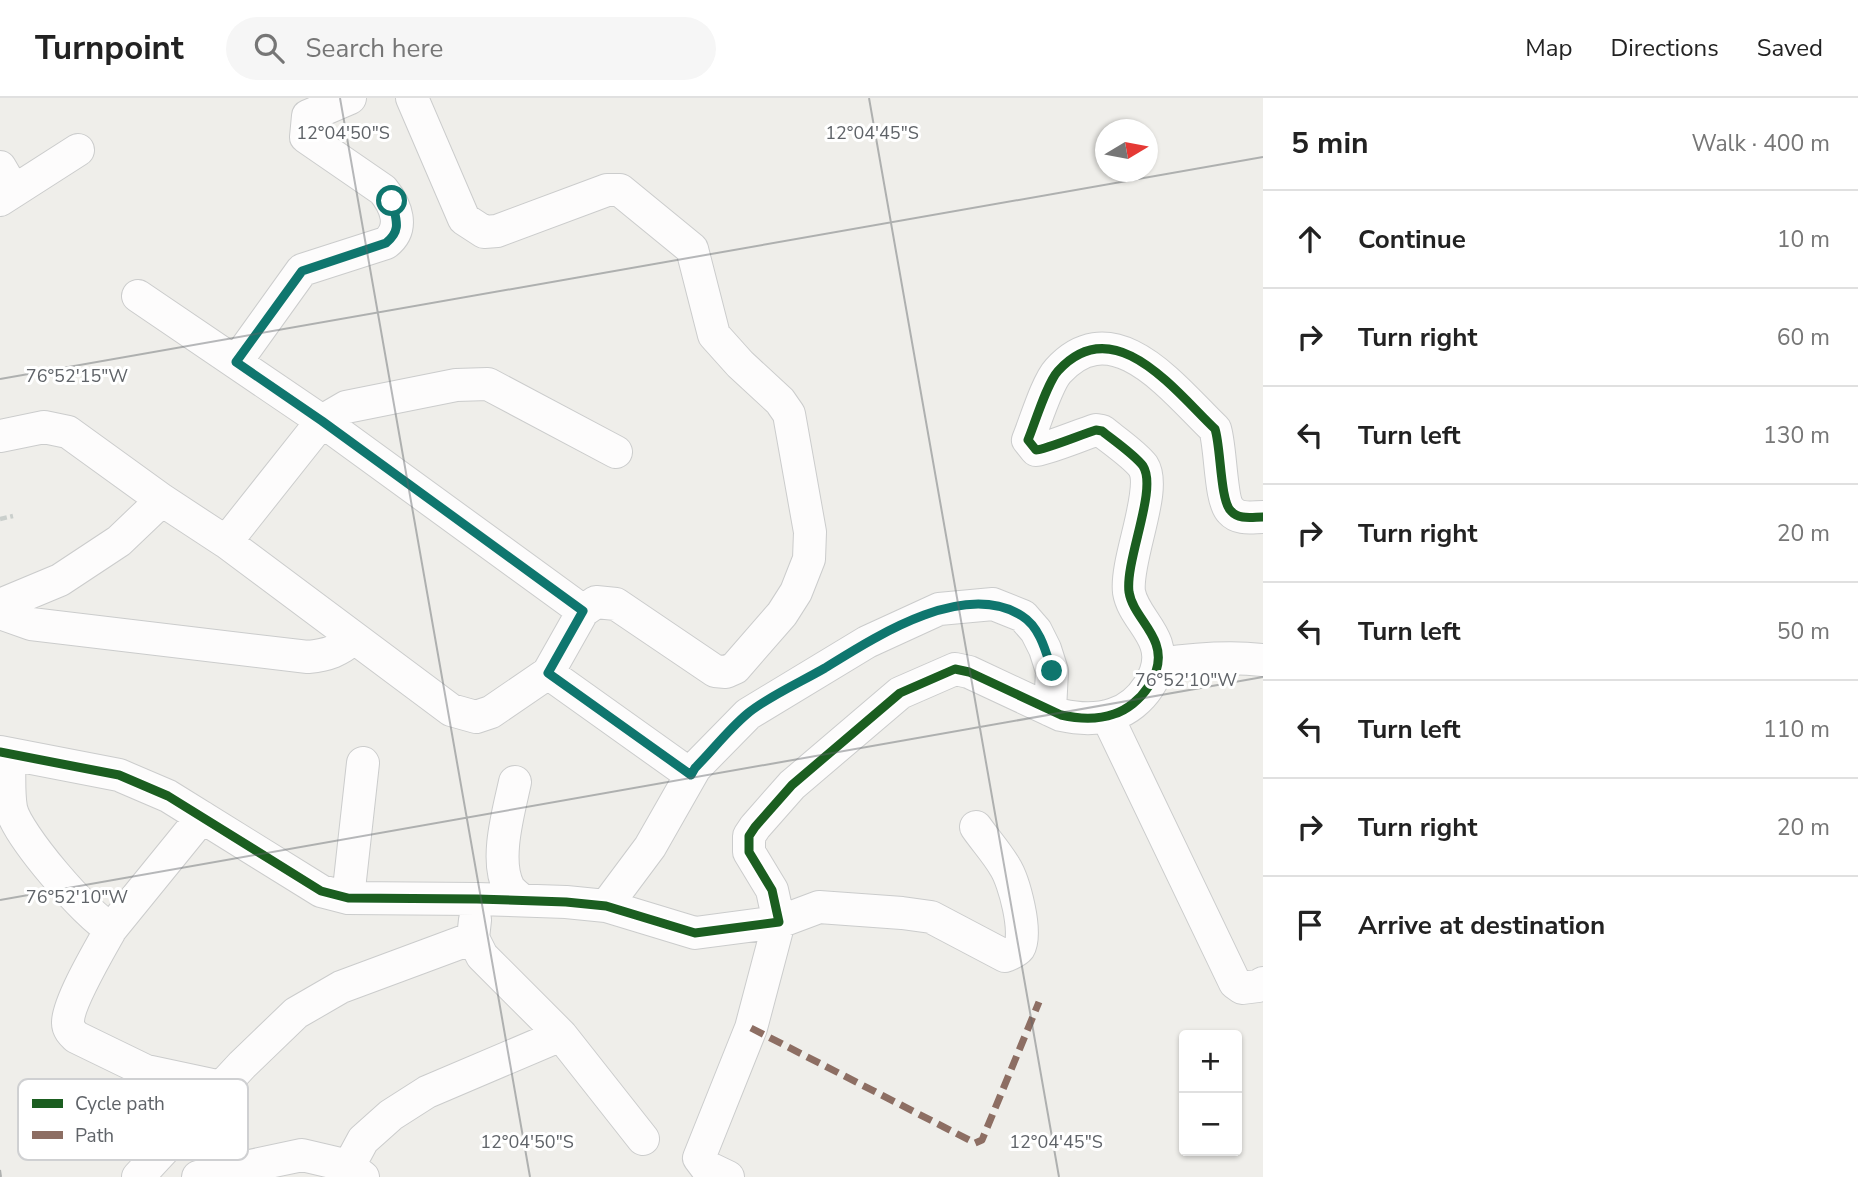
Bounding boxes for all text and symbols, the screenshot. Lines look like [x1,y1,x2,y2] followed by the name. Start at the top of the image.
[226,17,716,80] search box
[35,26,184,71] text: Turnpoint
[250,29,288,67] icon: search
[306,31,443,66] text: Search here
[1525,32,1572,64] text: Map
[1610,32,1719,64] text: Directions
[1757,32,1823,64] text: Saved
[1095,119,1158,182] north arrow
[296,121,390,145] text: 12°04'50"S
[825,121,919,145] text: 12°04'45"S
[1291,123,1369,164] text: 5 min
[1691,128,1830,159] text: Walk · 400 m
[376,185,407,216] route start
[1291,220,1329,258] icon: ahead
[1358,222,1466,257] text: Continue
[1777,224,1830,255] text: 10 m
[1291,318,1329,356] icon: right
[1358,320,1477,355] text: Turn right
[1777,322,1830,353] text: 60 m
[26,364,128,388] text: 76°52'15"W
[1291,416,1329,454] icon: left
[1358,418,1461,453] text: Turn left
[1763,420,1830,451] text: 130 m
[1291,514,1329,552] icon: right
[1358,516,1477,551] text: Turn right
[1777,518,1830,549] text: 20 m
[1291,612,1329,650] icon: left
[1358,614,1461,649] text: Turn left
[1777,616,1830,647] text: 50 m
[1036,655,1067,686] route end
[1135,668,1237,692] text: 76°52'10"W
[1291,710,1329,748] icon: left
[1358,712,1461,747] text: Turn left
[1763,714,1830,745] text: 110 m
[1291,808,1329,846] icon: right
[1358,810,1477,845] text: Turn right
[1777,812,1830,843] text: 20 m
[26,885,128,909] text: 76°52'10"W
[1291,906,1329,944] icon: arrive
[1358,908,1605,943] text: Arrive at destination
[1179,1030,1242,1156] map controls
[1179,1030,1242,1093] button: +
[18,1079,248,1160] legend
[75,1091,165,1117] text: Cycle path
[1179,1093,1242,1156] button: −
[75,1123,114,1149] text: Path
[480,1130,574,1154] text: 12°04'50"S
[1009,1130,1103,1154] text: 12°04'45"S

